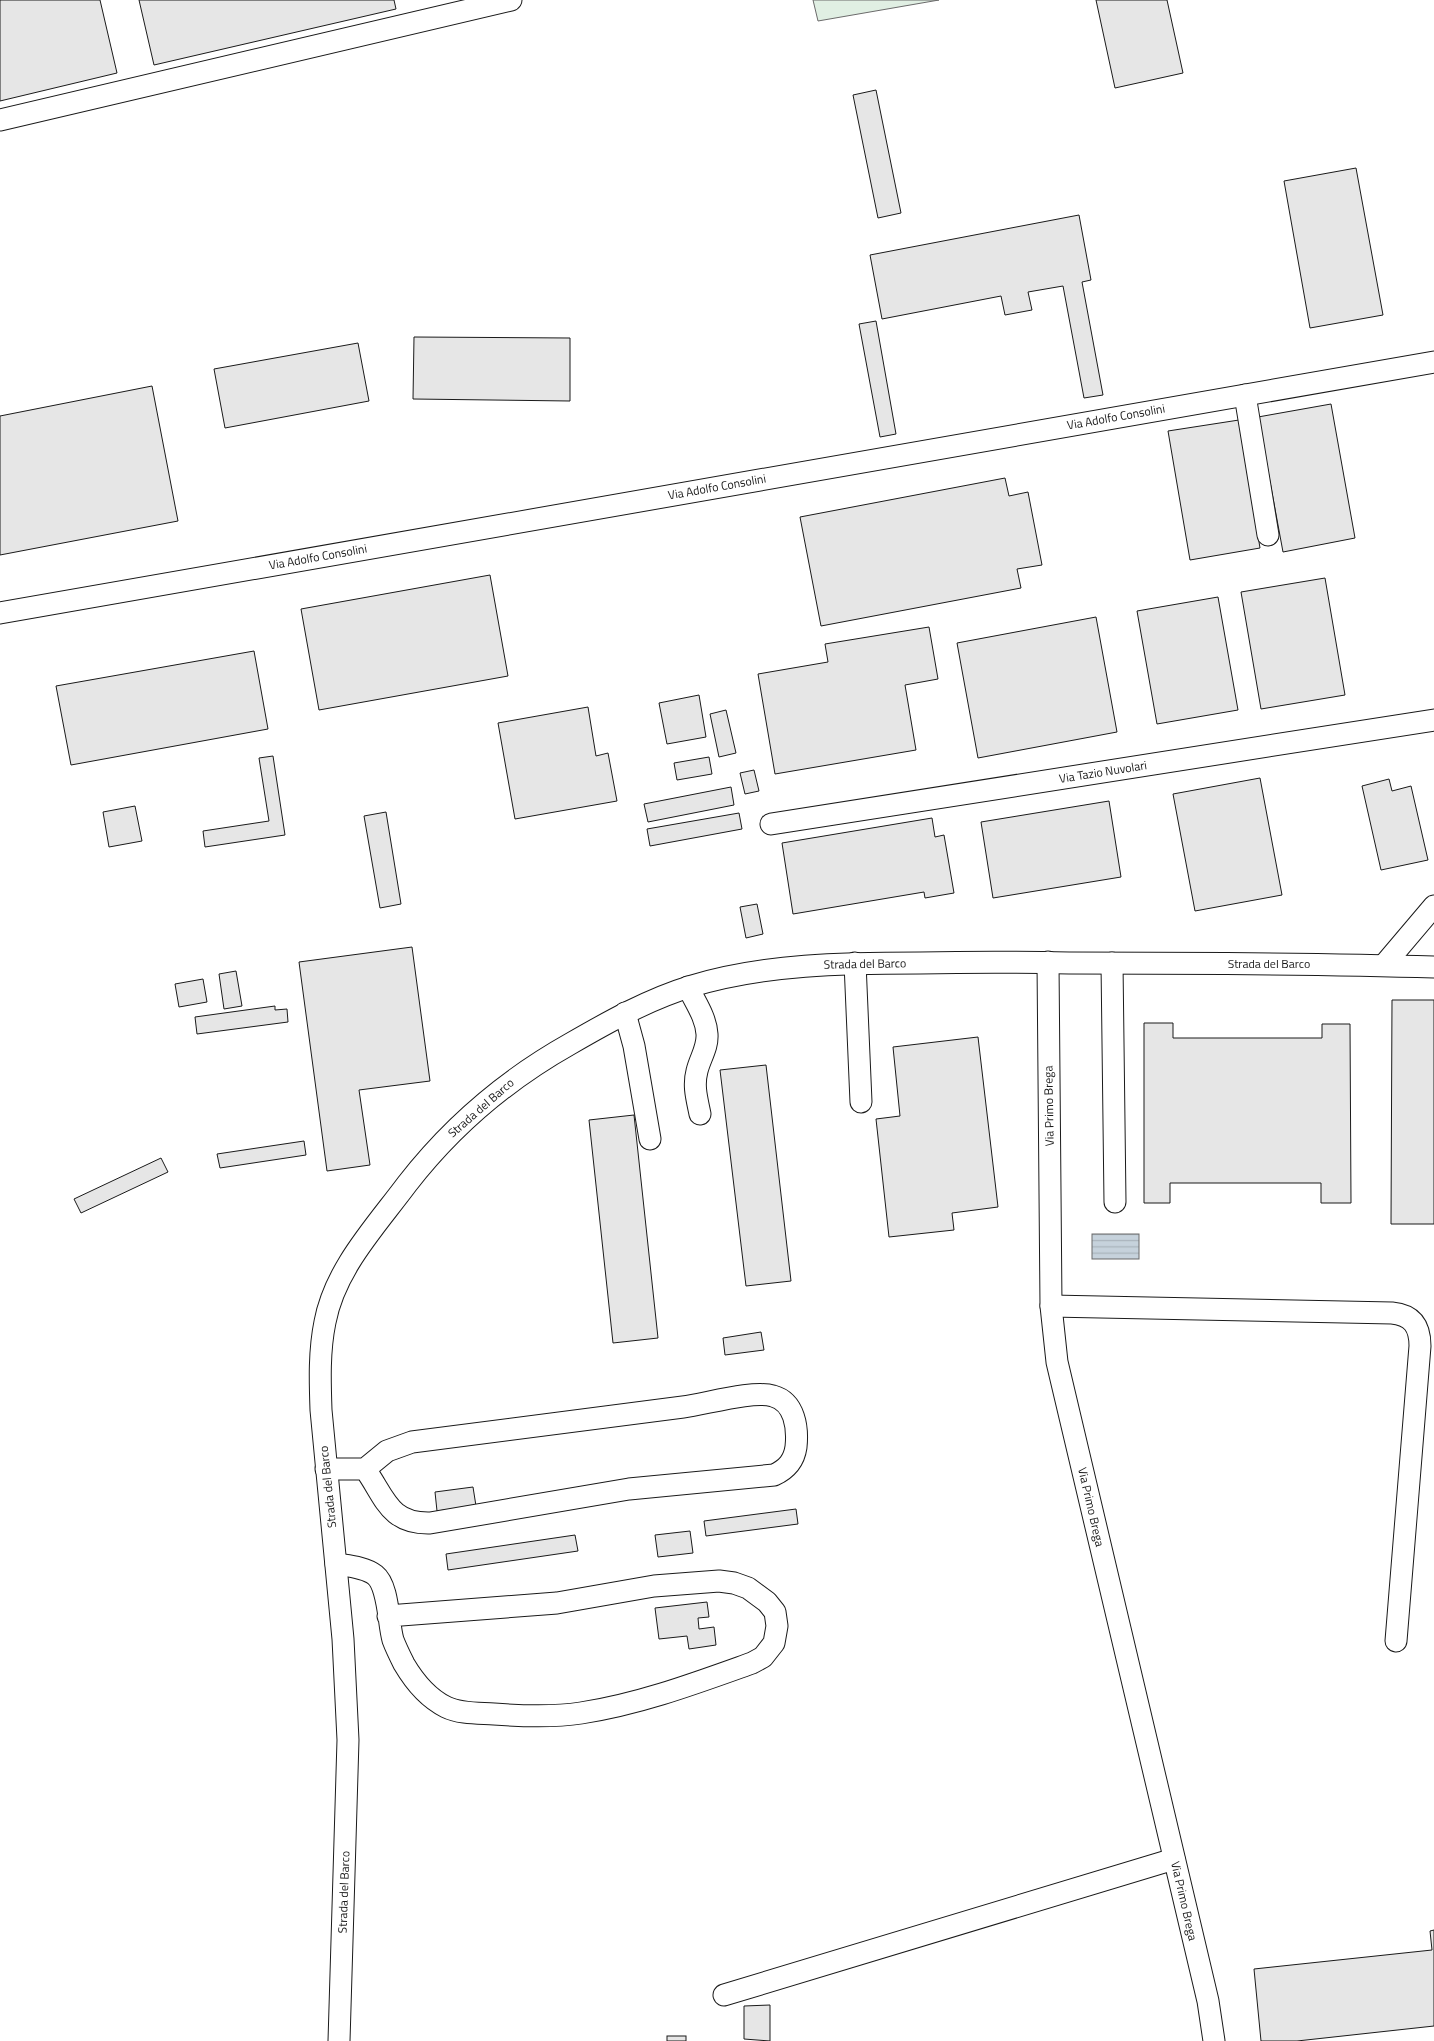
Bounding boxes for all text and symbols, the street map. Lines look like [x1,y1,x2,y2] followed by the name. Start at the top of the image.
[1065,399,1166,434] street label: Via Adolfo Consolini
[666,469,767,504] street label: Via Adolfo Consolini
[267,539,368,574] street label: Via Adolfo Consolini
[1058,755,1148,788] street label: Via Tazio Nuvolari
[824,953,906,974] street label: Strada del Barco
[1228,954,1310,973] street label: Strada del Barco
[1038,1065,1059,1147] street label: Via Primo Brega
[443,1073,518,1142] street label: Strada del Barco
[314,1445,341,1529] street label: Strada del Barco
[1073,1465,1110,1548] street label: Via Primo Brega
[333,1850,354,1934] street label: Strada del Barco
[1166,1859,1203,1942] street label: Via Primo Brega

